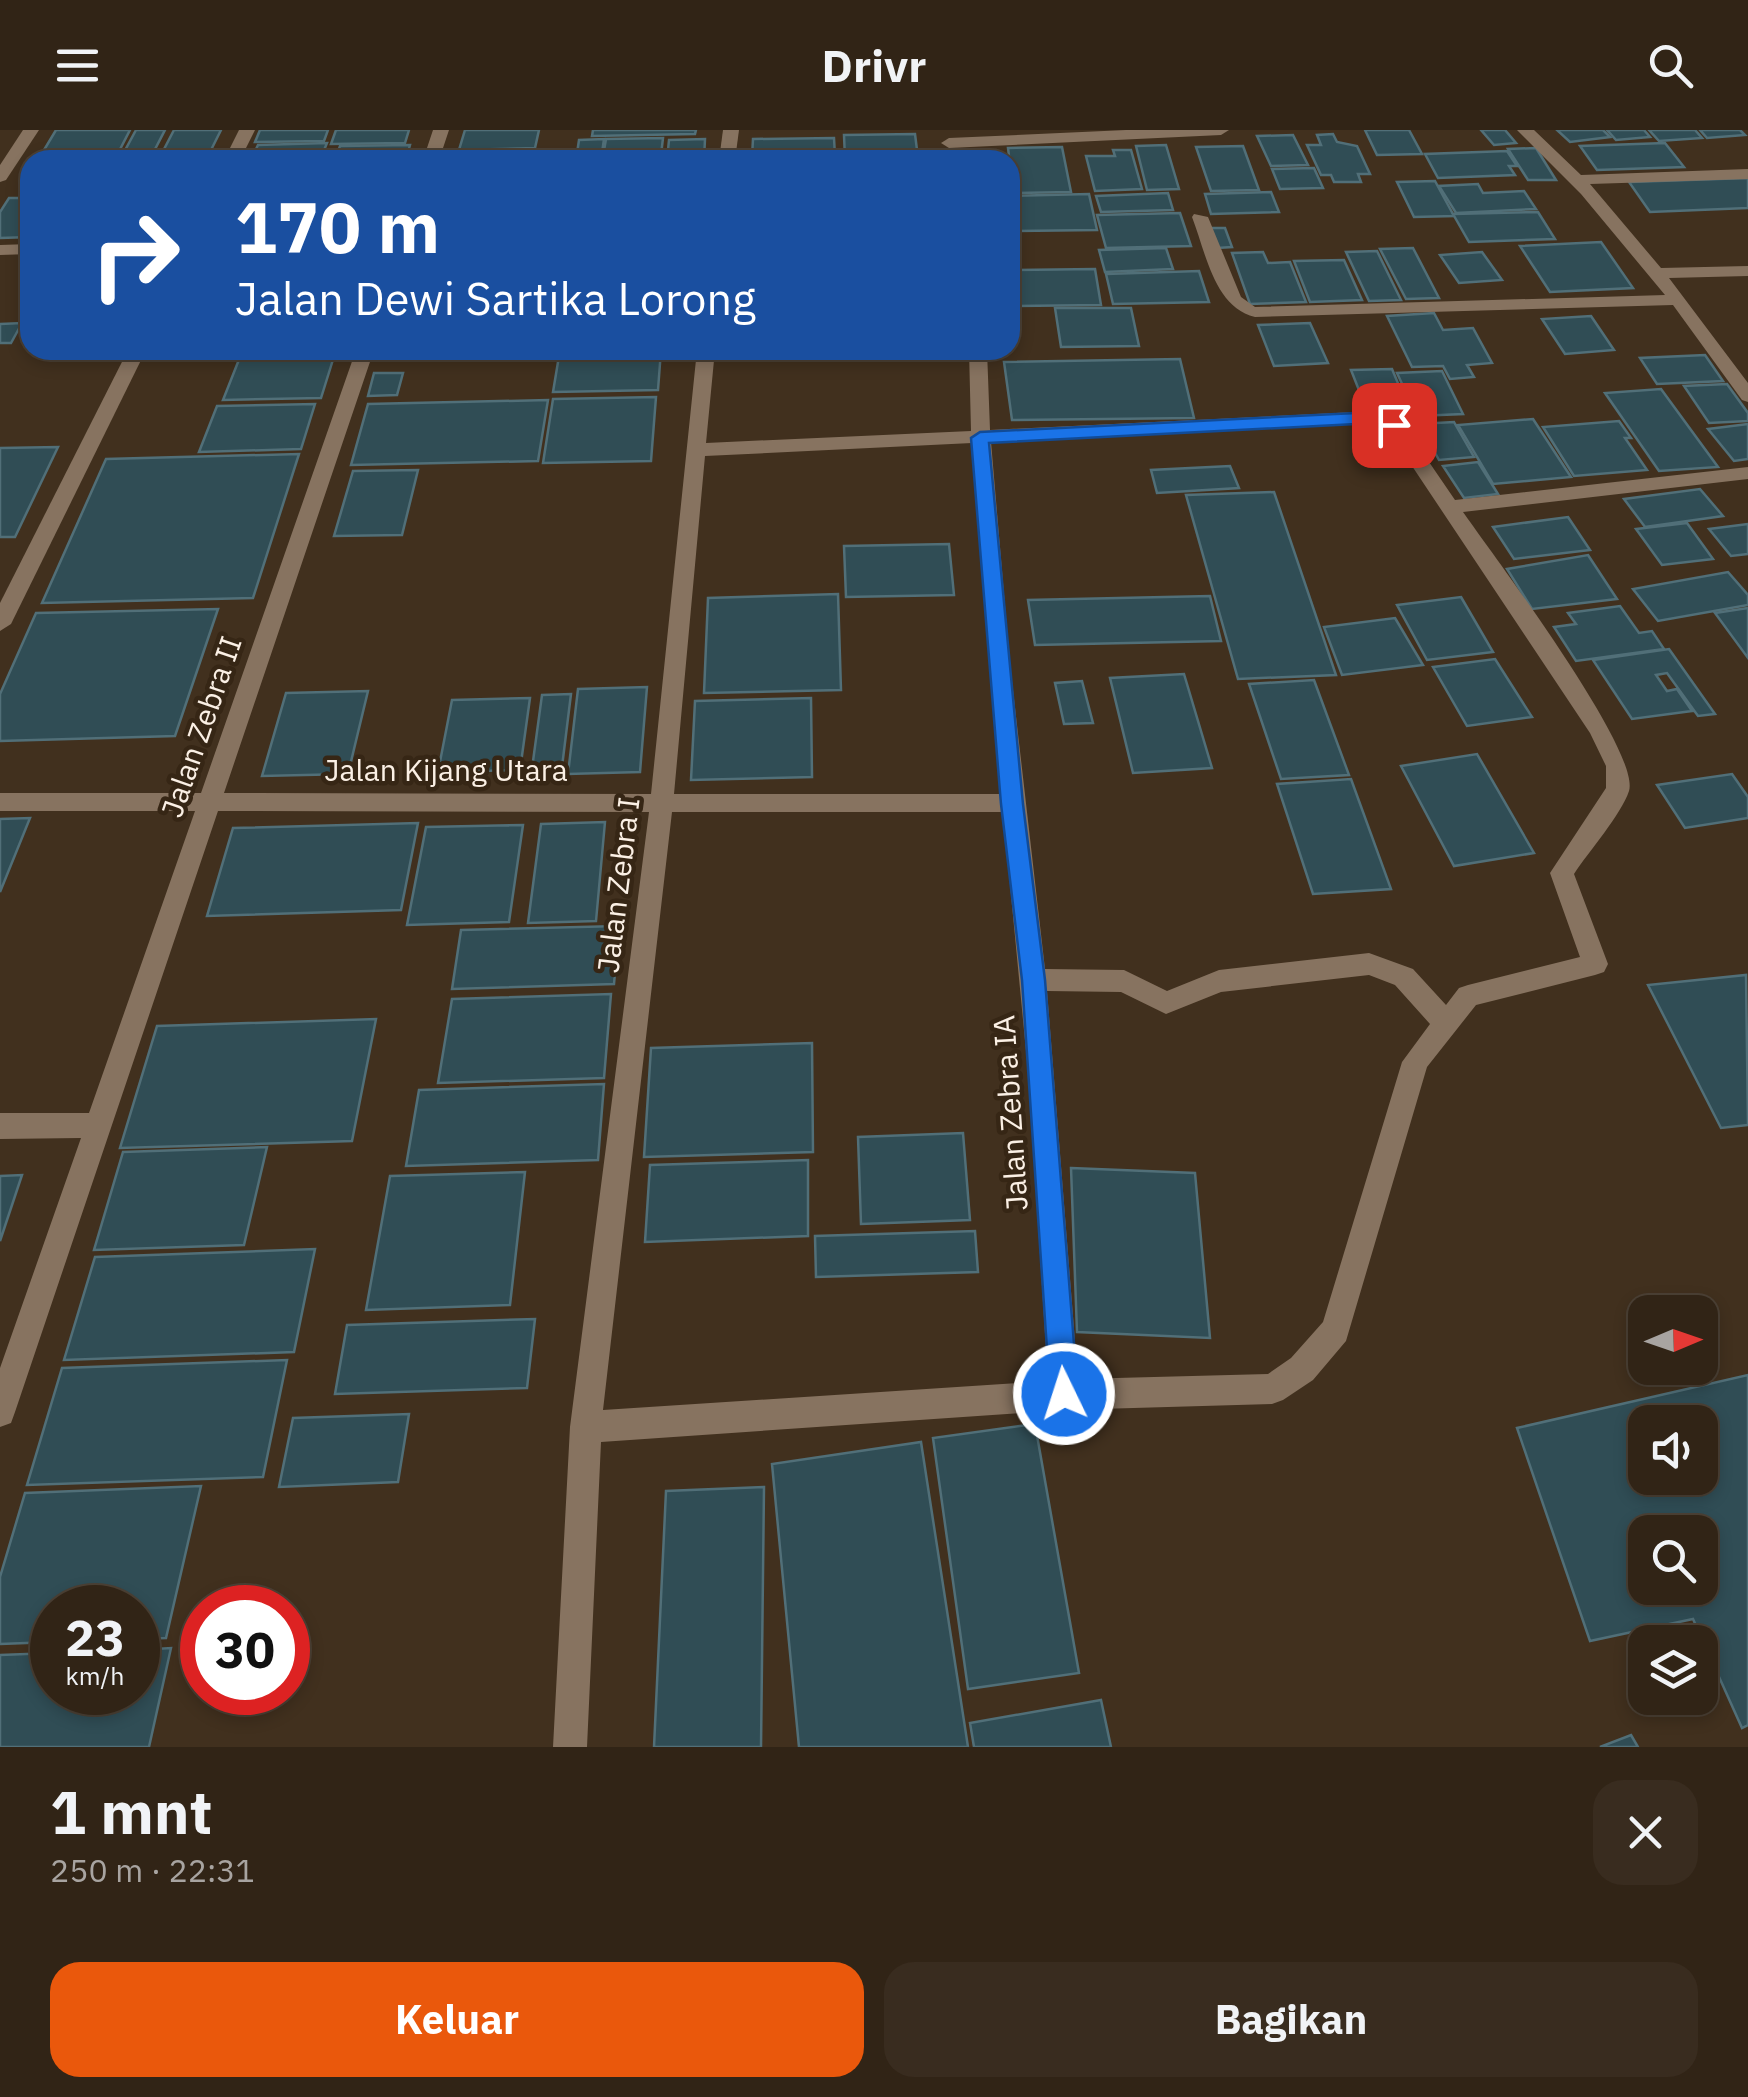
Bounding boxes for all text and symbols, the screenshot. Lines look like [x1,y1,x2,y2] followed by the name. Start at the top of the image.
[822,36,926,94] text: Drivr
[50,38,105,93] icon: menu
[1643,38,1698,93] icon: search
[235,181,440,272] text: 170 m
[70,190,200,320] icon: right
[235,269,756,327] text: Jalan Dewi Sartika Lorong
[1352,383,1437,468] pin
[1367,398,1422,453] icon: arrive
[151,631,250,822] street label: Jalan Zebra II
[324,750,568,789] street label: Jalan Kijang Utara
[587,795,648,975] street label: Jalan Zebra I
[983,1014,1036,1212] street label: Jalan Zebra IA
[1628,1295,1718,1385] north arrow
[1628,1295,1718,1715] map controls
[1012,1342,1116,1446] position arrow
[1628,1405,1718,1495] button: sound
[1628,1515,1718,1605] button: search
[180,1585,310,1715] speed limit sign: 30
[65,1605,125,1670] text: 23
[1628,1625,1718,1715] button: layers
[66,1659,124,1692] text: km/h
[50,1772,213,1851] text: 1 mnt
[1593,1780,1698,1885] button: close
[50,1849,255,1891] text: 250 m · 22:31
[50,1962,864,2077] button: Keluar
[884,1962,1698,2077] button: Bagikan

